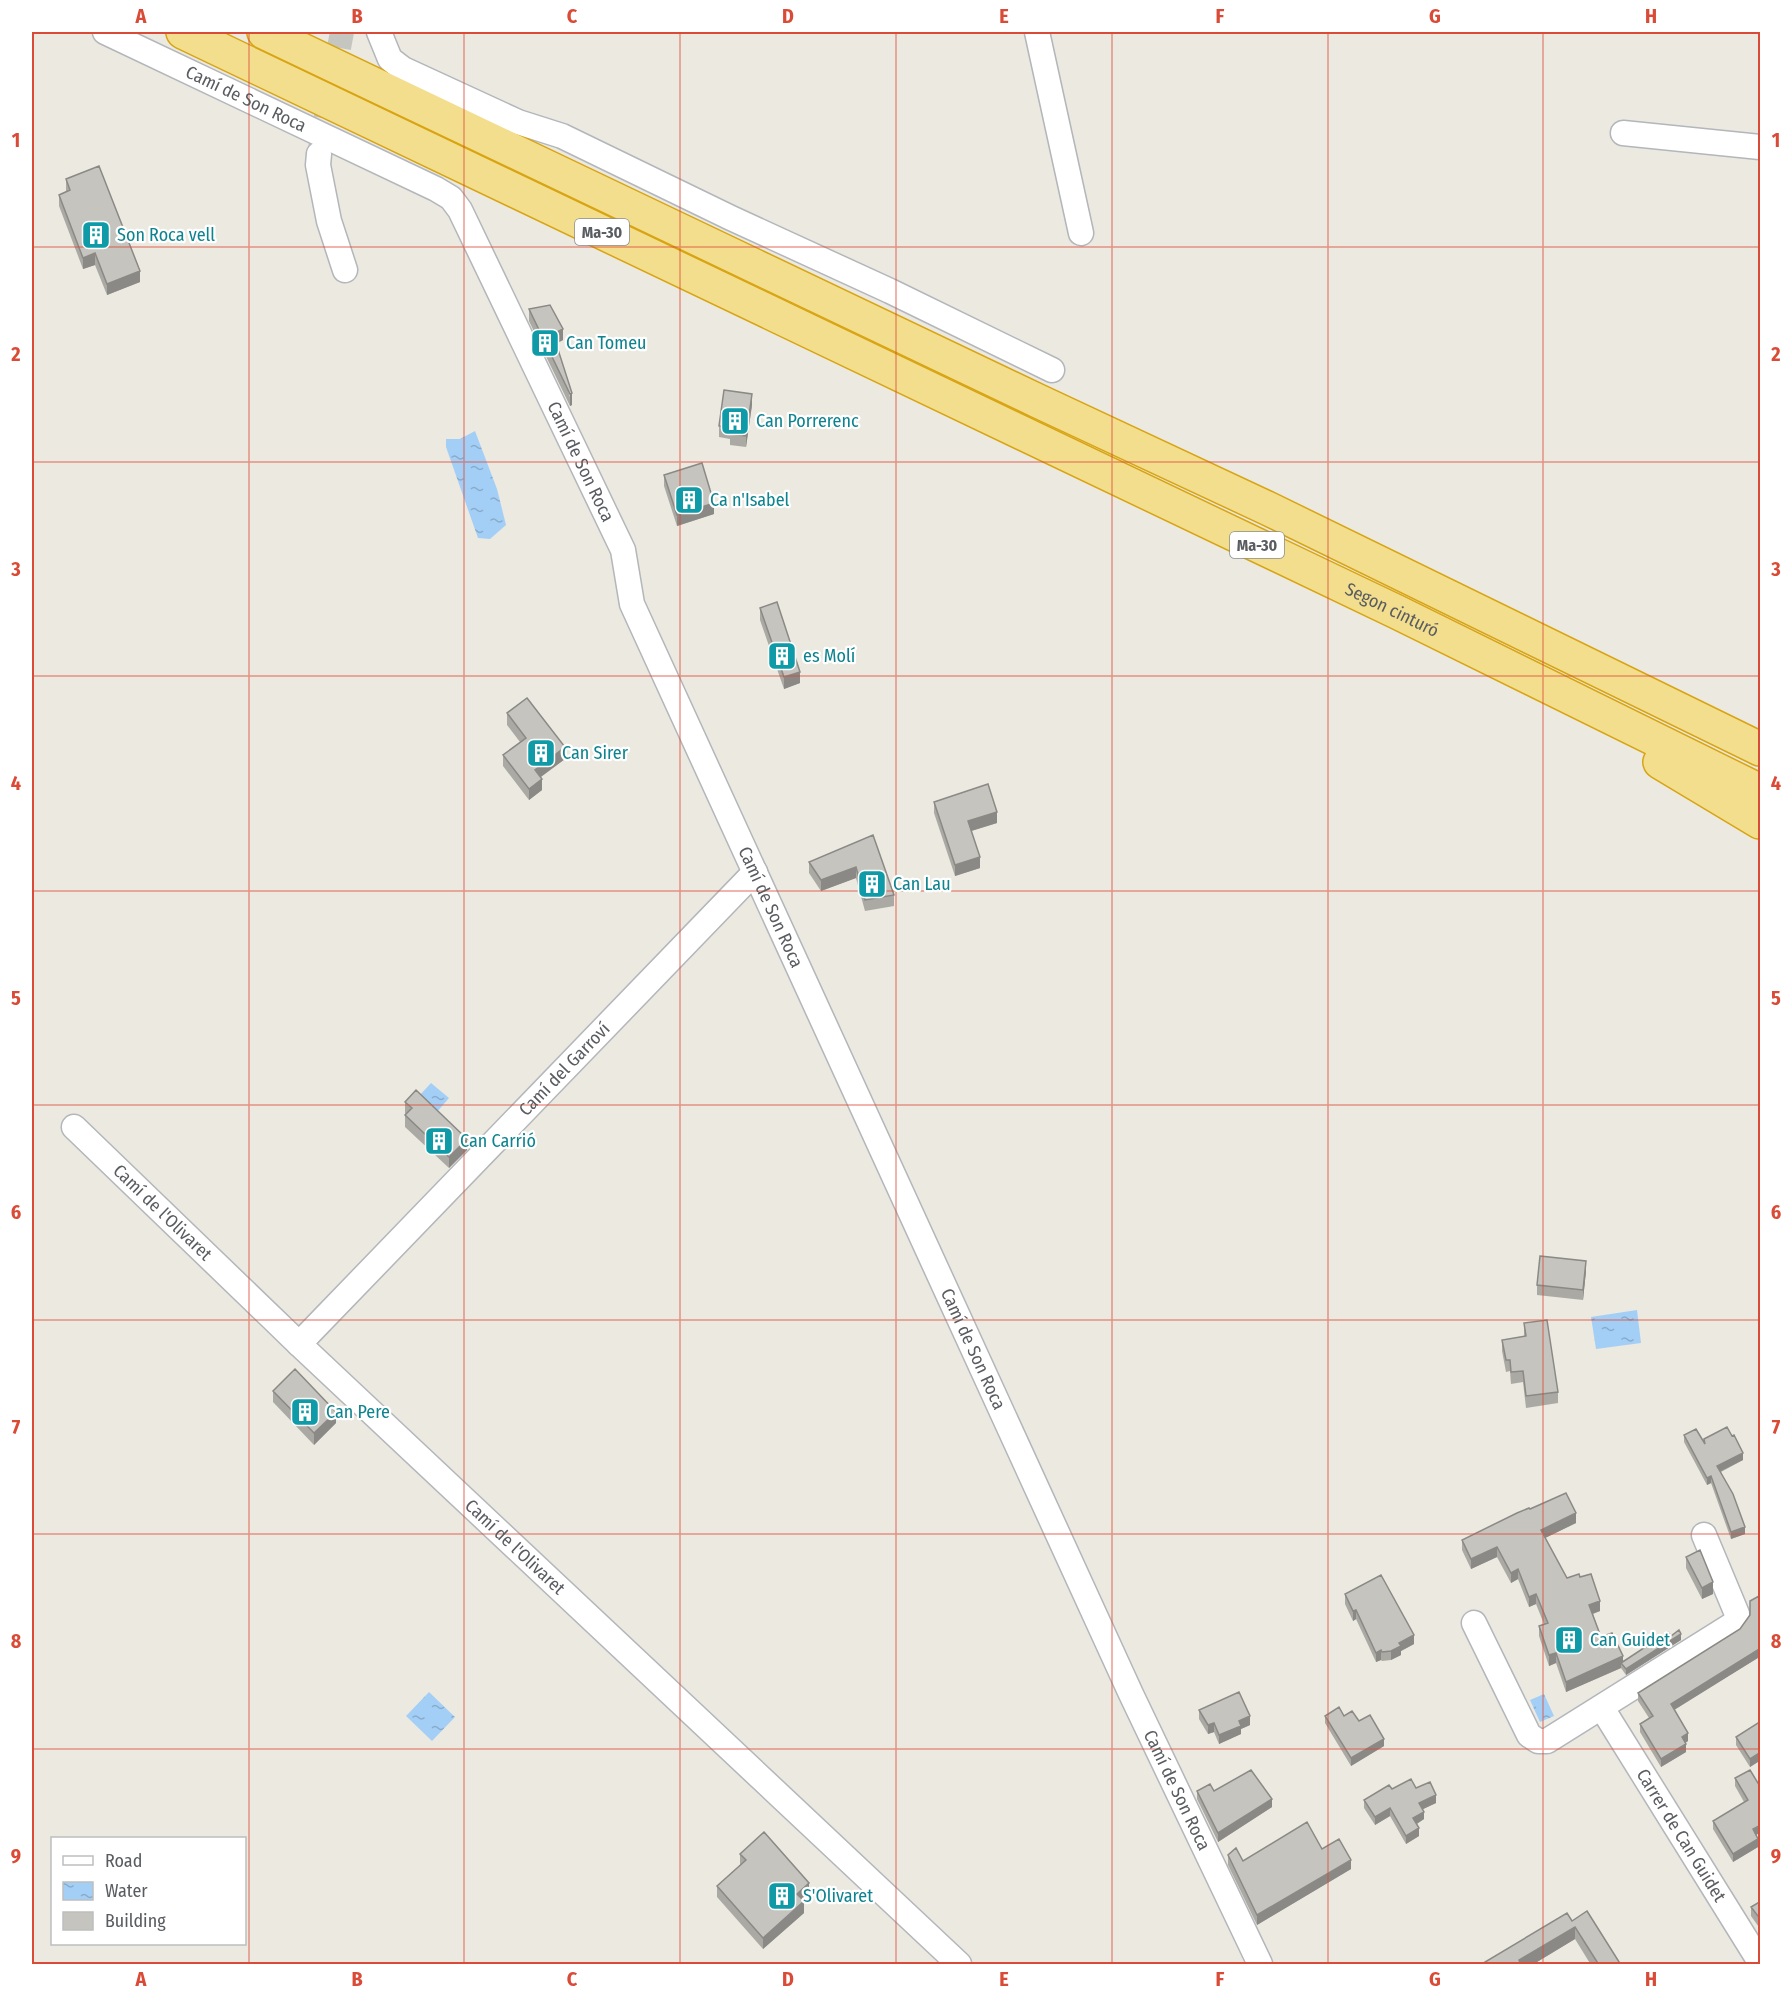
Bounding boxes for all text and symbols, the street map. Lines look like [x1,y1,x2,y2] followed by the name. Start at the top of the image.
[135,4,148,28] text: A
[351,4,363,28] text: B
[567,4,578,28] text: C
[782,4,794,28] text: D
[999,4,1009,28] text: E
[1216,4,1225,28] text: F
[1429,4,1441,28] text: G
[1645,4,1657,28] text: H
[182,61,310,137] street label: Camí de Son Roca
[12,128,20,152] text: 1
[1772,128,1780,152] text: 1
[80,219,112,251] building icon: Son Roca vell
[575,219,629,245] road number: Ma-30
[117,224,215,246] place label: Son Roca vell
[529,327,561,359] building icon: Can Tomeu
[566,332,646,354] place label: Can Tomeu
[10,342,21,366] text: 2
[1770,342,1781,366] text: 2
[543,398,619,526] street label: Camí de Son Roca
[719,405,751,437] building icon: Can Porrerenc
[756,410,859,432] place label: Can Porrerenc
[673,484,705,516] building icon: Ca n'Isabel
[710,489,790,511] place label: Ca n'Isabel
[1230,532,1284,558] road number: Ma-30
[10,557,21,581] text: 3
[1770,557,1781,581] text: 3
[1342,578,1443,642] street label: Segon cinturó
[766,640,798,672] building icon: es Molí
[803,645,856,667] place label: es Molí
[525,737,557,769] building icon: Can Sirer
[562,742,629,764] place label: Can Sirer
[11,771,21,795] text: 4
[1771,771,1781,795] text: 4
[734,843,808,971] street label: Camí de Son Roca
[856,868,888,900] building icon: Can Lau
[893,873,951,895] place label: Can Lau
[11,986,21,1010] text: 5
[1771,986,1781,1010] text: 5
[514,1018,615,1120] street label: Camí del Garroví
[423,1125,455,1157] building icon: Can Carrió
[460,1130,536,1152] place label: Can Carrió
[108,1160,217,1265] street label: Camí de l'Olivaret
[11,1200,21,1224] text: 6
[1771,1200,1781,1224] text: 6
[936,1285,1010,1413] street label: Camí de Son Roca
[289,1396,321,1428] building icon: Can Pere
[326,1401,390,1423] place label: Can Pere
[12,1415,21,1439] text: 7
[1772,1415,1781,1439] text: 7
[460,1495,570,1599] street label: Camí de l'Olivaret
[1553,1624,1585,1656] building icon: Can Guidet
[11,1629,22,1653] text: 8
[1590,1629,1670,1651] place label: Can Guidet
[1771,1629,1782,1653] text: 8
[1139,1726,1215,1854] street label: Camí de Son Roca
[1632,1765,1731,1906] street label: Carrer de Can Guidet
[51,1837,246,1945] legend
[11,1844,21,1868] text: 9
[1771,1844,1781,1868] text: 9
[105,1850,142,1872] text: Road
[105,1880,148,1902] text: Water
[766,1880,798,1912] building icon: S'Olivaret
[803,1885,873,1907] place label: S'Olivaret
[105,1910,166,1932] text: Building
[135,1967,148,1991] text: A
[351,1967,363,1991] text: B
[567,1967,578,1991] text: C
[782,1967,794,1991] text: D
[999,1967,1009,1991] text: E
[1216,1967,1225,1991] text: F
[1429,1967,1441,1991] text: G
[1645,1967,1657,1991] text: H

